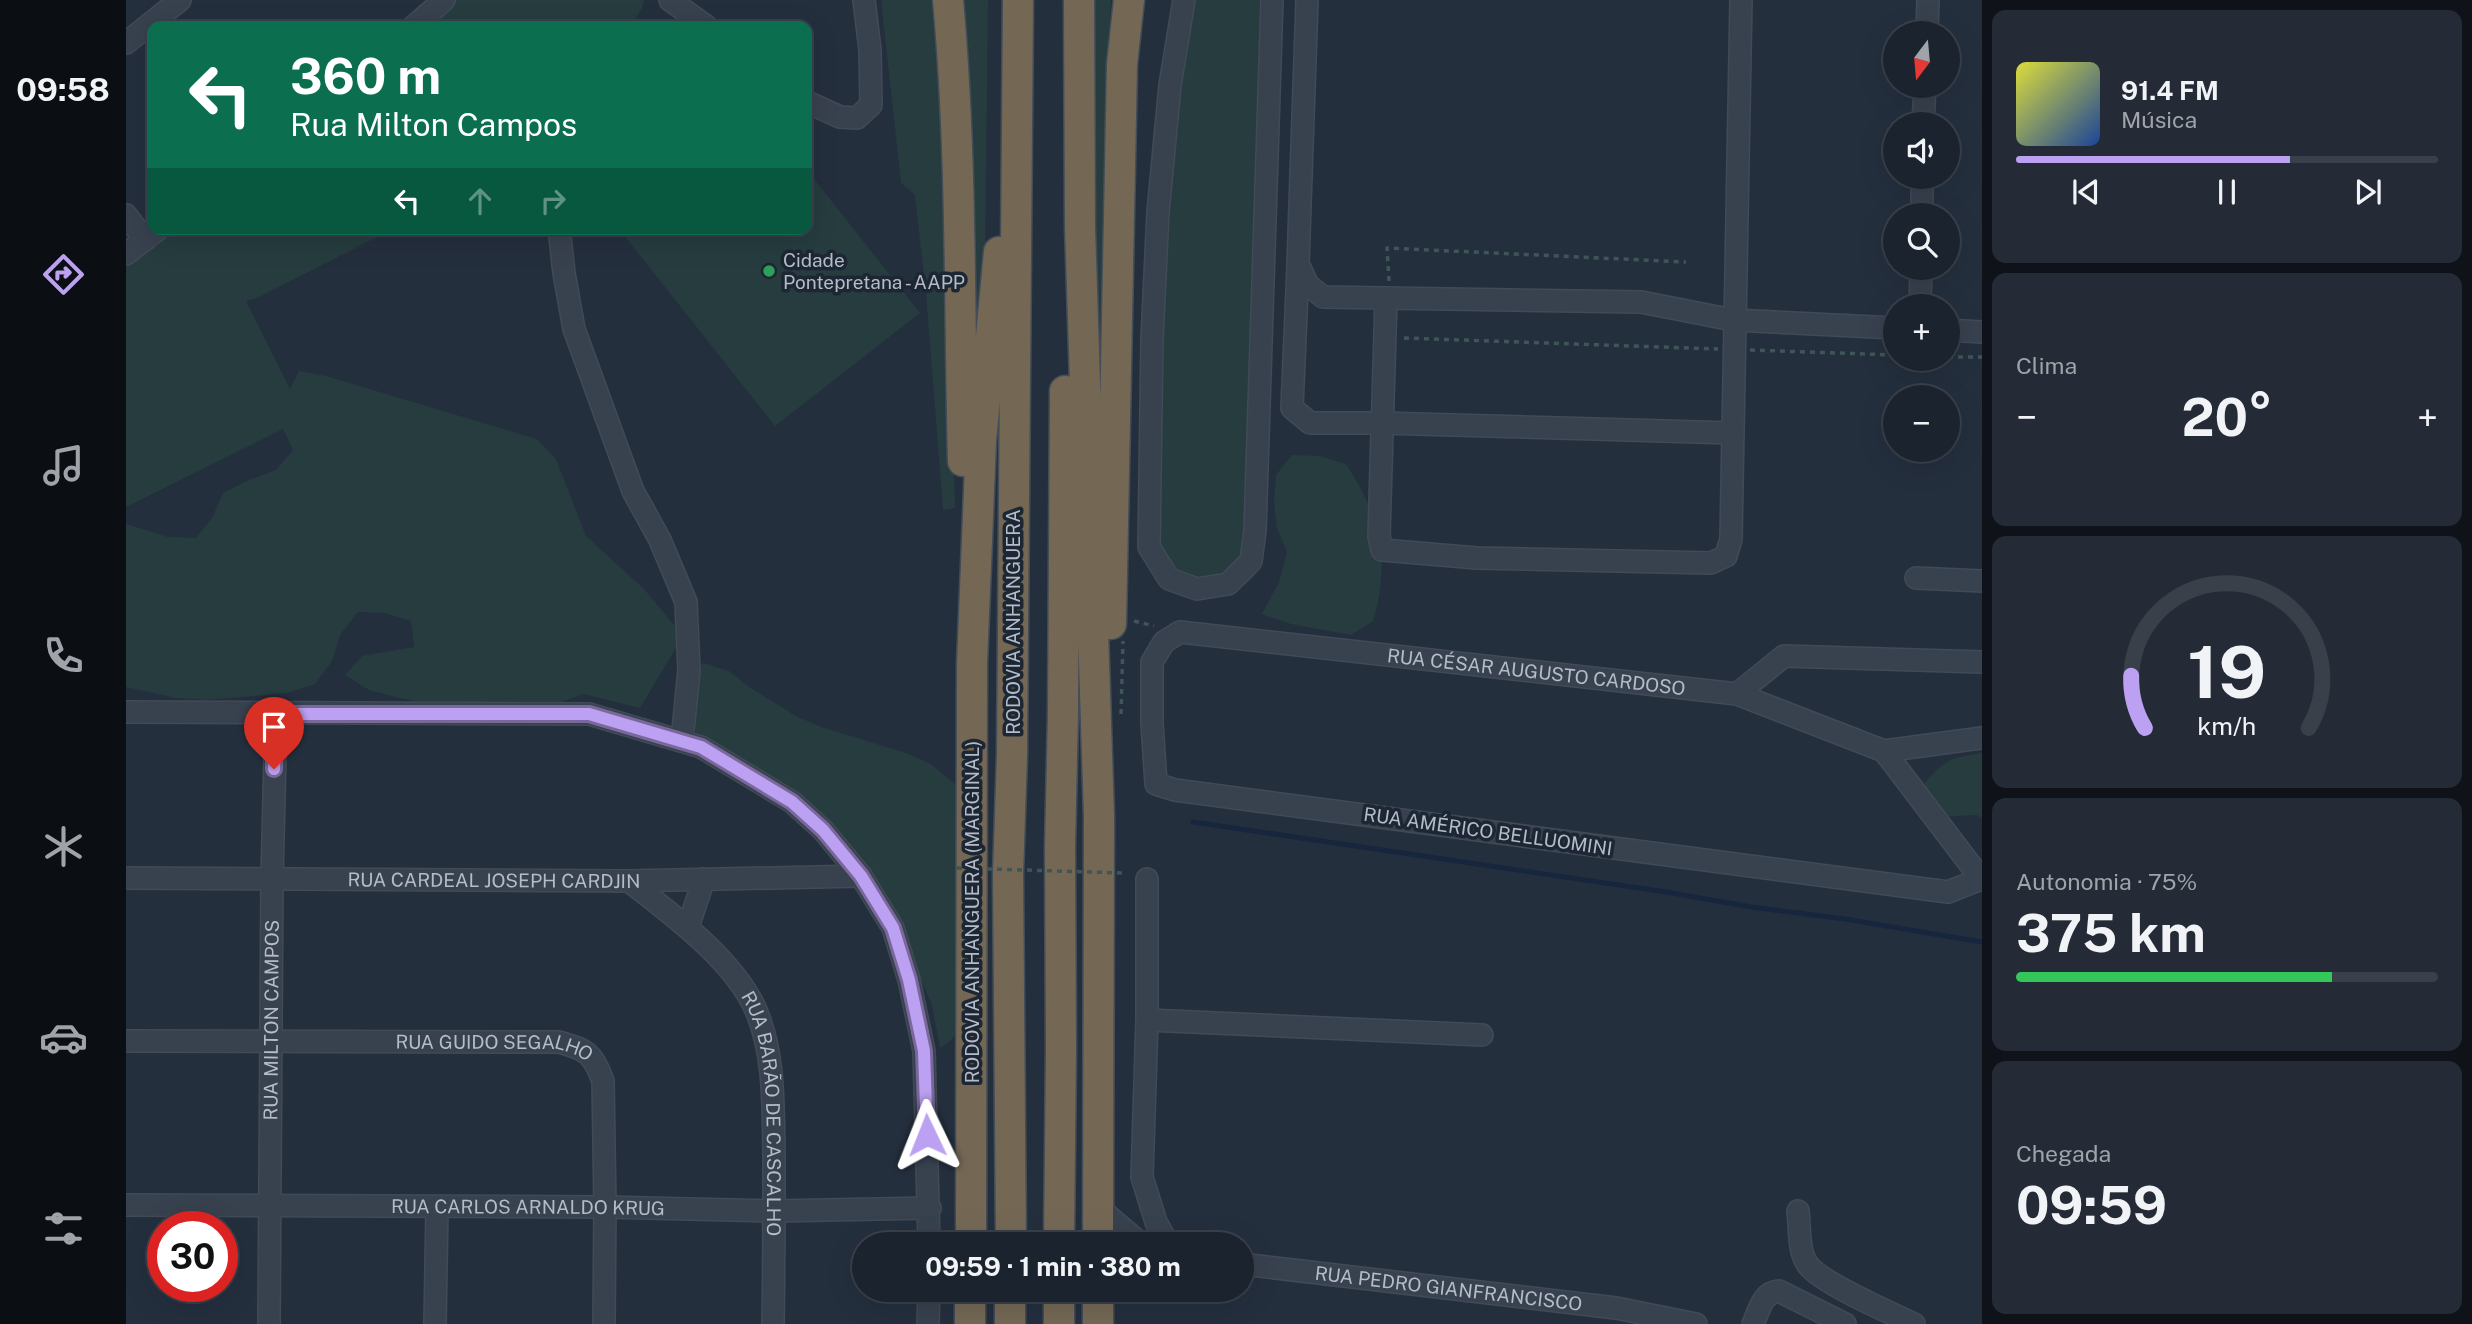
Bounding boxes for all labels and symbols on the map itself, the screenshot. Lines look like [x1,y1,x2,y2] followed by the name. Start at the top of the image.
[1883,21,1960,98] north arrow
[783,249,965,293] place label: Cidade Pontepretana - AAPP
[761,263,777,279] marker: Cidade Pontepretana - AAPP
[1002,509,1024,735] street label: RODOVIA ANHANGUERA
[1386,644,1687,699] street label: RUA CÉSAR AUGUSTO CARDOSO
[244,697,304,769] pin
[961,741,983,1083] street label: RODOVIA ANHANGUERA (MARGINAL)
[1362,803,1614,859] street label: RUA AMÉRICO BELLUOMINI
[348,868,641,892] street label: RUA CARDEAL JOSEPH CARDJIN
[259,920,283,1120] street label: RUA MILTON CAMPOS
[737,987,785,1236] street label: RUA BARÃO DE CASCALHO
[395,1030,598,1065] street label: RUA GUIDO SEGALHO
[890,1098,964,1172] position arrow
[391,1195,665,1219] street label: RUA CARLOS ARNALDO KRUG
[147,1211,238,1302] speed limit sign: 30
[1314,1262,1583,1315] street label: RUA PEDRO GIANFRANCISCO

